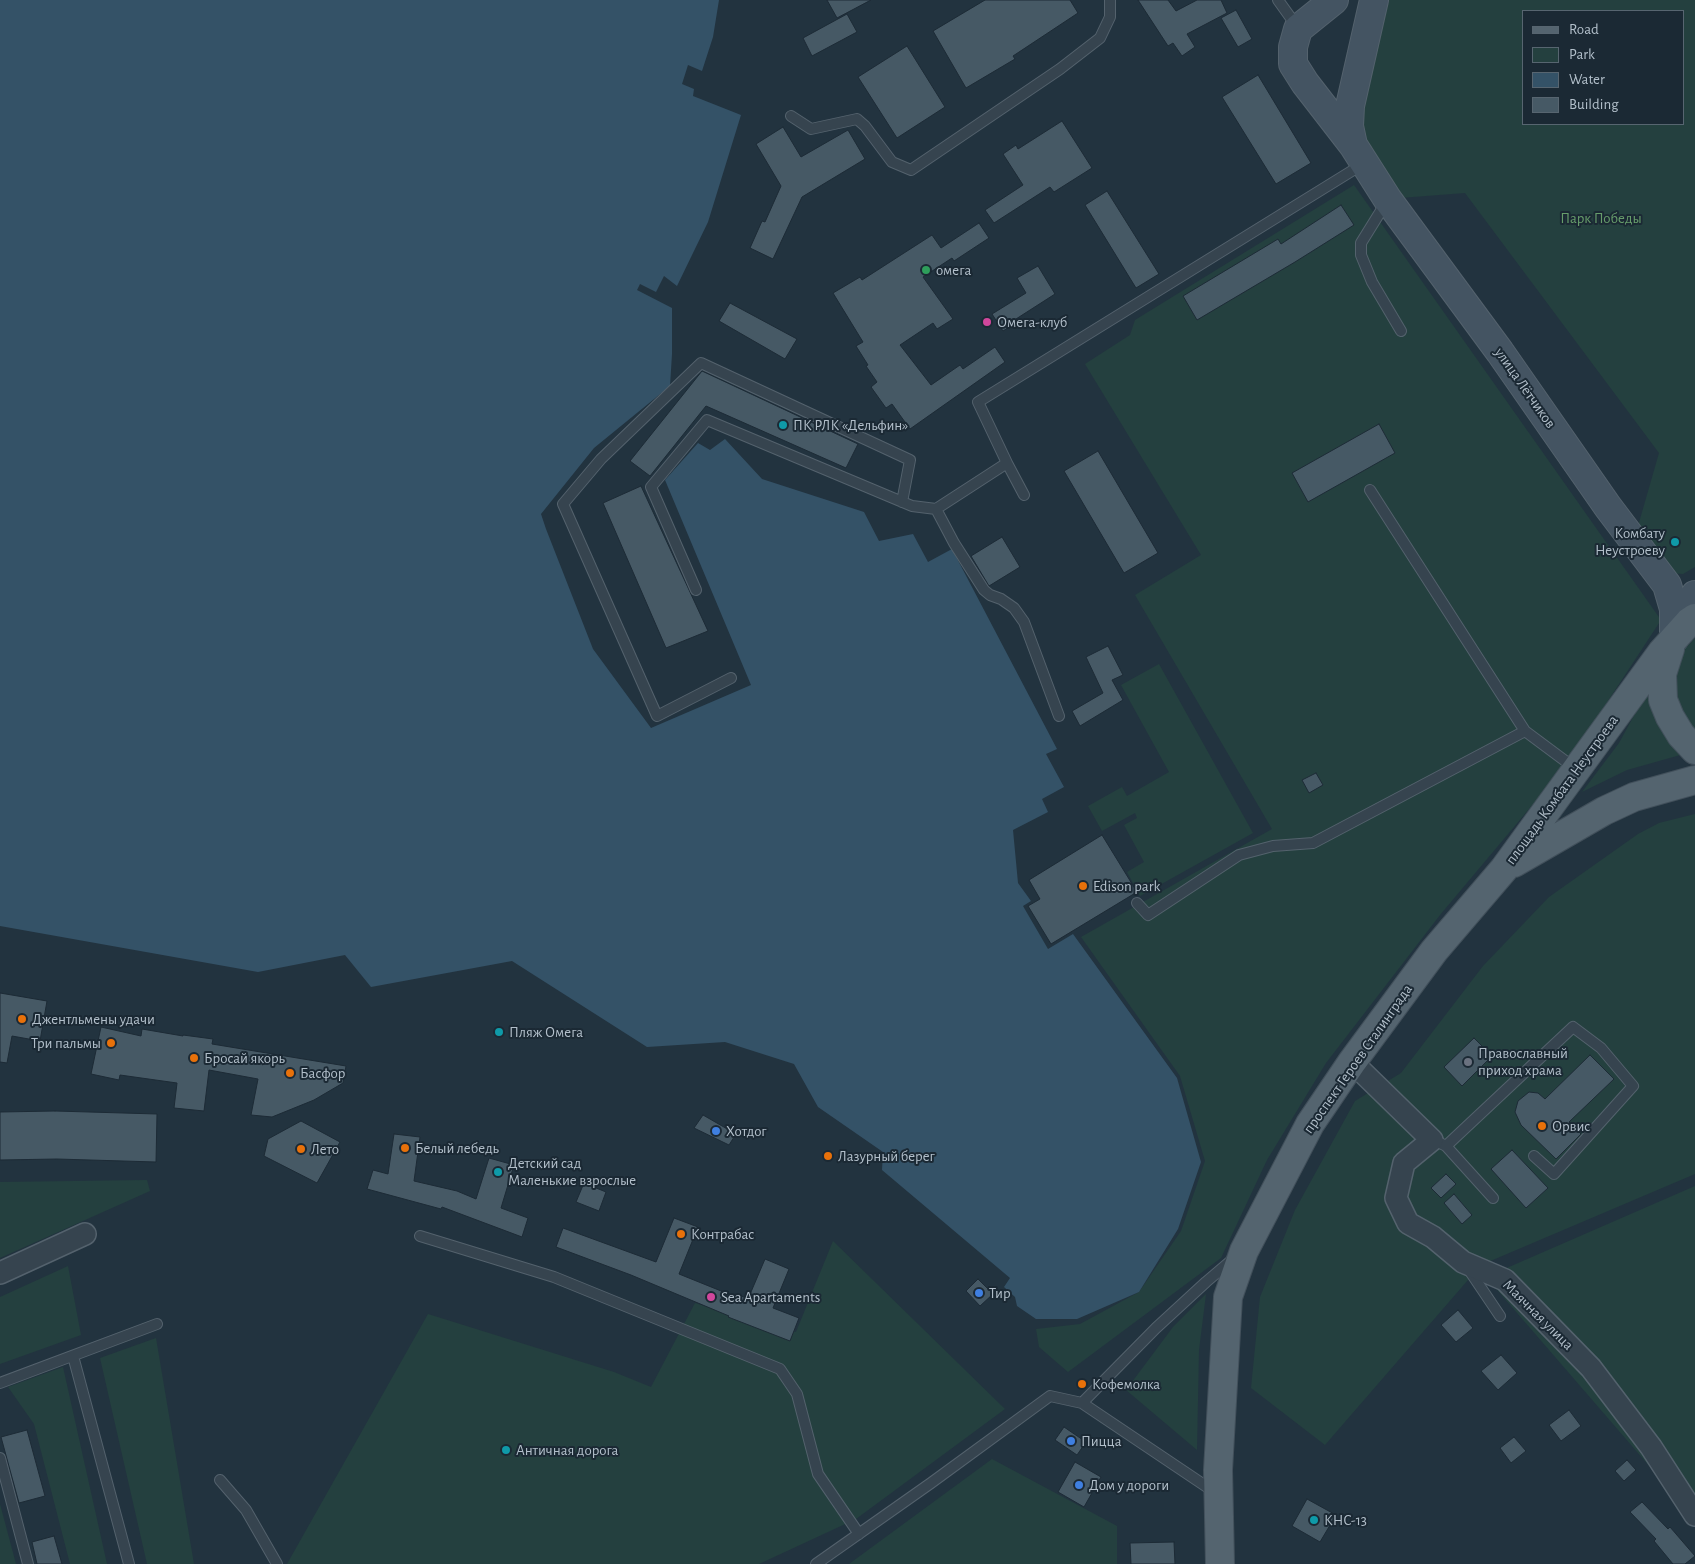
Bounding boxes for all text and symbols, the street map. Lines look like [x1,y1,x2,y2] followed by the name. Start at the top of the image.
[1522,10,1685,125] legend
[1569,22,1599,37] text: Road
[1569,47,1595,62] text: Park
[1569,72,1605,87] text: Water
[1569,97,1619,112] text: Building
[1560,209,1642,227] park label: Парк Победы
[936,261,971,279] place label: омега
[920,264,932,276] marker: омега
[997,313,1067,331] place label: Омега-клуб
[981,316,993,328] marker: Омега-клуб
[1491,344,1559,432] street label: улица Лётчиков
[793,416,908,434] place label: ПК РЛК «Дельфин»
[777,419,789,431] marker: ПК РЛК «Дельфин»
[1595,524,1665,559] place label: Комбату Неустроеву
[1669,536,1681,548] marker: Комбату Неустроеву
[1502,712,1622,868] street label: площадь Комбата Неустроева
[1093,877,1160,895] place label: Edison park
[1077,880,1089,892] marker: Edison park
[1300,981,1416,1137] street label: проспект Героев Сталинграда
[32,1010,155,1028] place label: Джентльмены удачи
[16,1013,28,1025] marker: Джентльмены удачи
[509,1023,583,1041] place label: Пляж Омега
[493,1026,505,1038] marker: Пляж Омега
[31,1034,101,1052] place label: Три пальмы
[105,1037,117,1049] marker: Три пальмы
[1478,1044,1568,1079] place label: Православный приход храма
[204,1049,285,1067] place label: Бросай якорь
[188,1052,200,1064] marker: Бросай якорь
[1462,1056,1474,1068] marker: Православный приход храма
[300,1064,345,1082] place label: Басфор
[284,1067,296,1079] marker: Басфор
[1552,1117,1590,1135] place label: Орвис
[1536,1120,1548,1132] marker: Орвис
[726,1122,767,1140] place label: Хотдог
[710,1125,722,1137] marker: Хотдог
[415,1139,499,1157] place label: Белый лебедь
[311,1140,339,1158] place label: Лето
[399,1142,411,1154] marker: Белый лебедь
[295,1143,307,1155] marker: Лето
[838,1147,935,1165] place label: Лазурный берег
[822,1150,834,1162] marker: Лазурный берег
[508,1154,636,1189] place label: Детский сад Маленькие взрослые
[492,1166,504,1178] marker: Детский сад Маленькие взрослые
[691,1225,754,1243] place label: Контрабас
[675,1228,687,1240] marker: Контрабас
[1499,1276,1577,1354] street label: Маячная улица
[989,1284,1011,1302] place label: Тир
[973,1287,985,1299] marker: Тир
[721,1288,820,1306] place label: Sea Apartaments
[705,1291,717,1303] marker: Sea Apartaments
[1092,1375,1160,1393] place label: Кофемолка
[1076,1378,1088,1390] marker: Кофемолка
[1081,1432,1122,1450] place label: Пицца
[1065,1435,1077,1447] marker: Пицца
[516,1441,618,1459] place label: Античная дорога
[500,1444,512,1456] marker: Античная дорога
[1089,1476,1169,1494] place label: Дом у дороги
[1073,1479,1085,1491] marker: Дом у дороги
[1324,1511,1367,1529] place label: КНС-13
[1308,1514,1320,1526] marker: КНС-13

